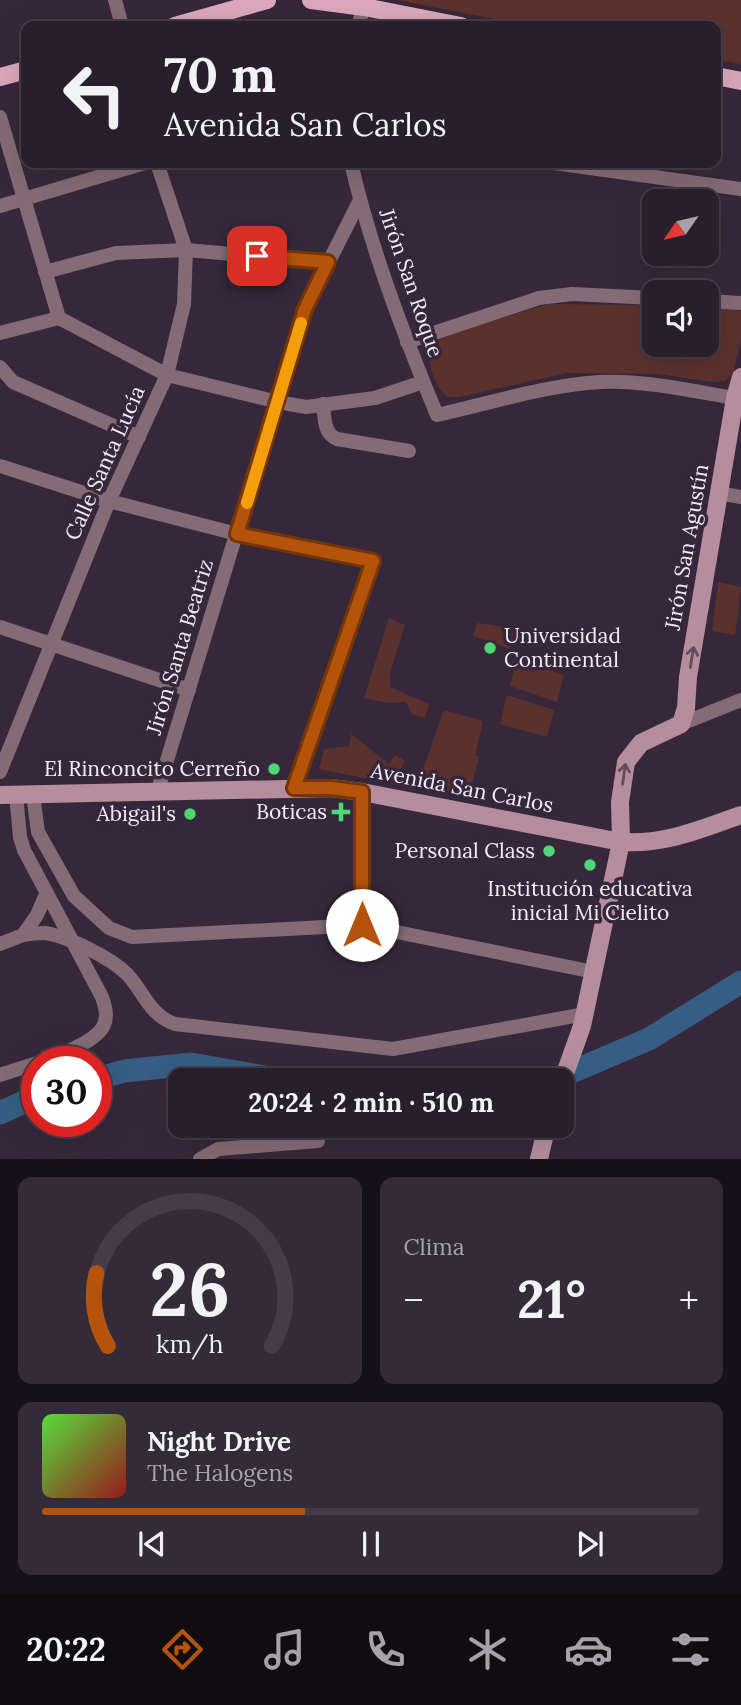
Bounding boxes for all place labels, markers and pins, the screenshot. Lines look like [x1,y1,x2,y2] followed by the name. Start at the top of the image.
[227,226,287,286] pin
[504,622,621,673] place label: Universidad Continental
[482,640,498,656] marker: Universidad Continental
[44,755,260,782] place label: El Rinconcito Cerreño
[266,761,282,777] marker: El Rinconcito Cerreño
[256,798,327,825] place label: Boticas
[96,800,176,827] place label: Abigail's
[333,804,349,820] marker: Boticas
[182,806,198,822] marker: Abigail's
[395,837,535,864] place label: Personal Class
[541,843,557,859] marker: Personal Class
[582,857,598,873] marker: Institución educativa inicial Mi Cielito
[487,875,693,926] place label: Institución educativa inicial Mi Cielito

